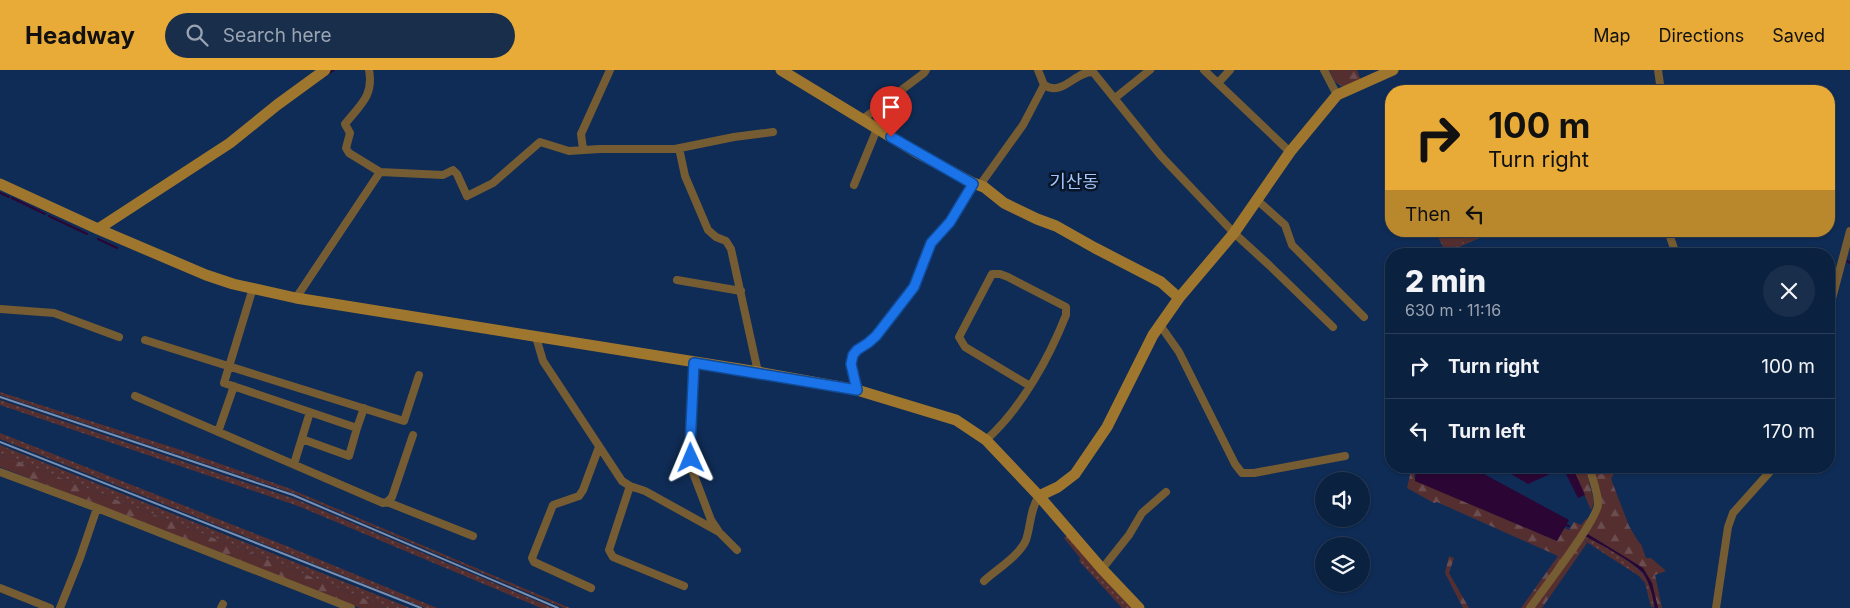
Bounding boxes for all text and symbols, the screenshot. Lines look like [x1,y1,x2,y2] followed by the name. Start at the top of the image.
[165,13,515,58] search box
[25,21,135,50] text: Headway
[183,21,211,49] icon: search
[223,24,331,47] text: Search here
[1593,25,1631,46] text: Map
[1659,25,1744,46] text: Directions
[1772,25,1825,46] text: Saved
[870,86,912,137] pin
[877,93,905,121] icon: arrive
[1488,104,1591,146] text: 100 m
[1405,105,1470,170] icon: right
[1488,146,1589,172] text: Turn right
[1049,171,1099,192] district label: 기산동
[1461,200,1489,228] icon: left
[1405,203,1451,226] text: Then
[1405,263,1486,299] text: 2 min
[1763,265,1815,317] button: close
[1405,300,1501,320] text: 630 m · 11:16
[1405,352,1433,380] icon: right
[1448,355,1539,378] text: Turn right
[1761,355,1815,378] text: 100 m
[1405,417,1433,445] icon: left
[1448,420,1526,443] text: Turn left
[1763,420,1815,443] text: 170 m
[664,431,716,483] position arrow
[1315,472,1370,592] map controls
[1315,472,1370,527] button: sound
[1315,537,1370,592] button: layers

